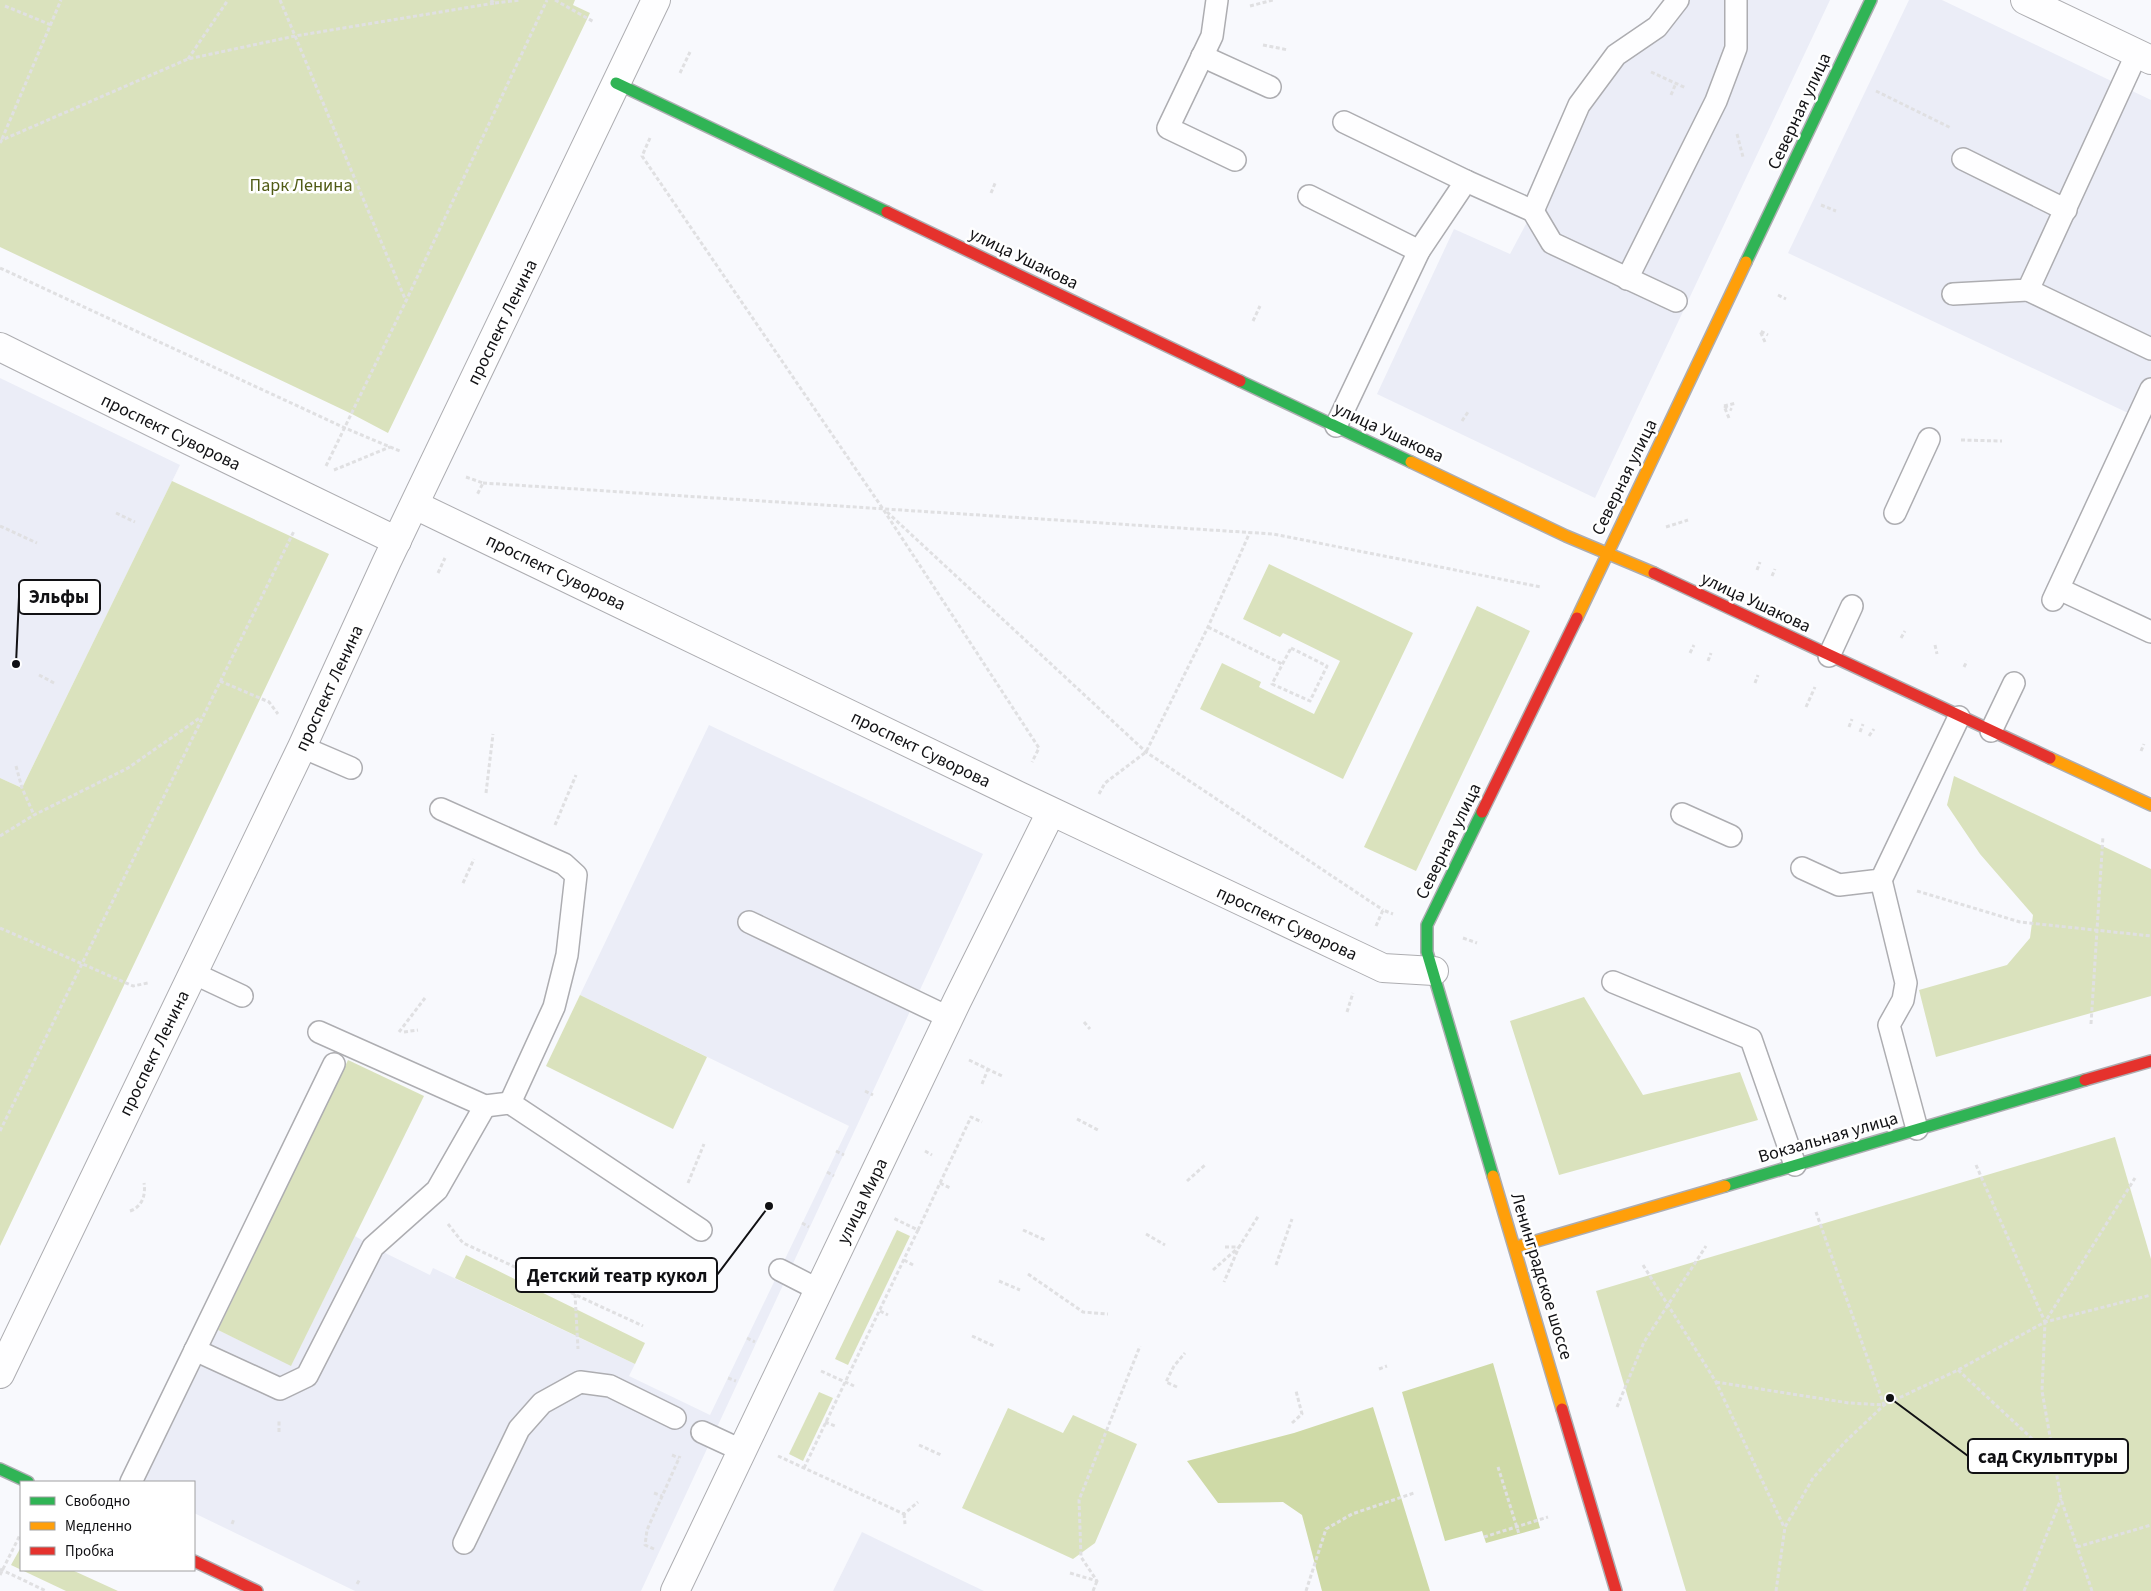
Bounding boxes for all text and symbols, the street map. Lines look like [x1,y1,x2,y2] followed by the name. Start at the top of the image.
[1761,49,1838,174] street label: Северная улица
[250,173,352,198] park label: Парк Ленина
[965,221,1083,296] street label: улица Ушакова
[461,255,544,389] street label: проспект Ленина
[97,388,245,477] street label: проспект Суворова
[1330,396,1448,469] street label: улица Ушакова
[1585,415,1663,540] street label: Северная улица
[482,528,630,617] street label: проспект Суворова
[1697,566,1815,639] street label: улица Ушакова
[19,580,100,614] callout: Эльфы
[29,584,89,611] text: Эльфы
[289,621,370,756] street label: проспект Ленина
[847,705,995,794] street label: проспект Суворова
[1409,779,1487,904] street label: Северная улица
[1212,880,1361,967] street label: проспект Суворова
[113,986,196,1120] street label: проспект Ленина
[1755,1106,1901,1169] street label: Вокзальная улица
[831,1154,894,1248] street label: улица Мира
[1504,1190,1579,1363] street label: Ленинградское шоссе
[516,1258,717,1292] callout: Детский театр кукол
[527,1263,707,1290] text: Детский театр кукол
[1968,1439,2128,1473] callout: сад Скульптуры
[1978,1444,2118,1471] text: сад Скульптуры
[20,1481,195,1571] legend
[65,1491,130,1512] text: Свободно
[65,1516,132,1537] text: Медленно
[65,1541,114,1562] text: Пробка

